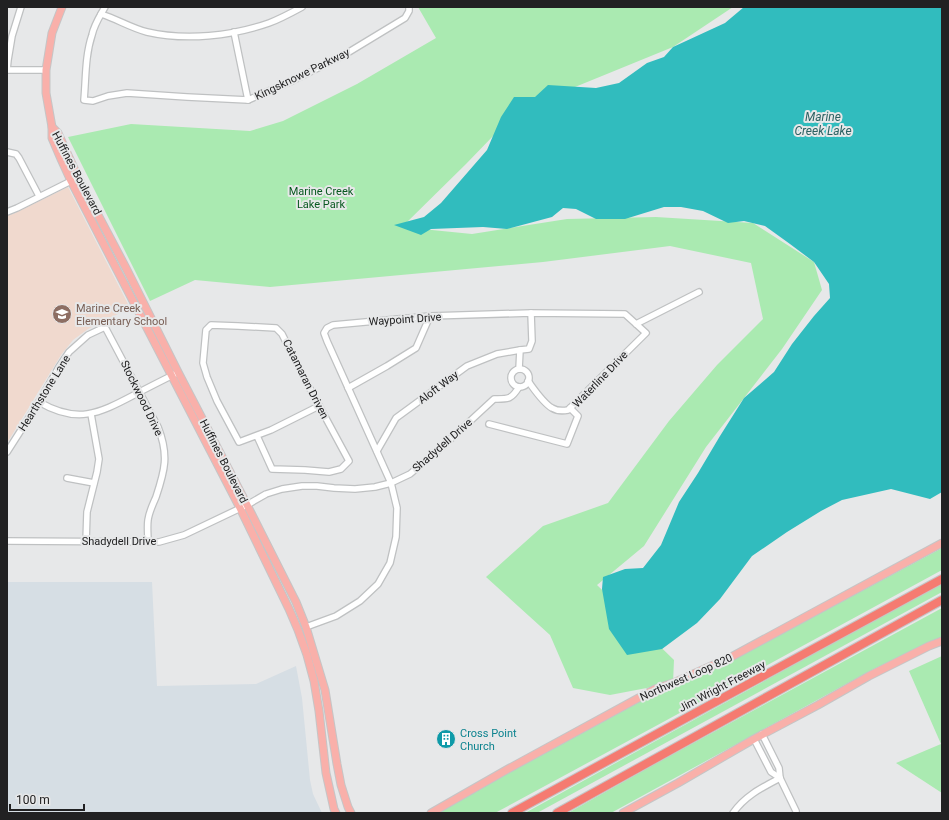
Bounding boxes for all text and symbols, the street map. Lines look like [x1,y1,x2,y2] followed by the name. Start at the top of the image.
[253,46,352,103] street label: Kingsknowe Parkway
[794,110,852,138] water label: Marine Creek Lake
[49,129,104,217] street label: Huffines Boulevard
[289,185,354,211] park label: Marine Creek Lake Park
[76,302,167,328] place label: Marine Creek Elementary School
[51,303,73,325] school or university icon: Marine Creek Elementary School
[368,310,442,329] street label: Waypoint Drive
[280,337,331,421] street label: Catamaran Driven
[570,348,631,410] street label: Waterline Drive
[16,353,73,434] street label: Hearthstone Lane
[118,358,165,438] street label: Stockwood Drive
[416,368,462,407] street label: Aloft Way
[410,416,475,475] street label: Shadydell Drive
[197,417,250,505] street label: Huffines Boulevard
[82,535,157,548] street label: Shadydell Drive
[638,651,734,704] street label: Northwest Loop 820
[677,658,769,715] street label: Jim Wright Freeway
[460,727,517,753] place label: Cross Point Church
[435,728,457,750] building icon: Cross Point Church
[10,786,84,812] scale bar
[16,793,50,807] text: 100 m

